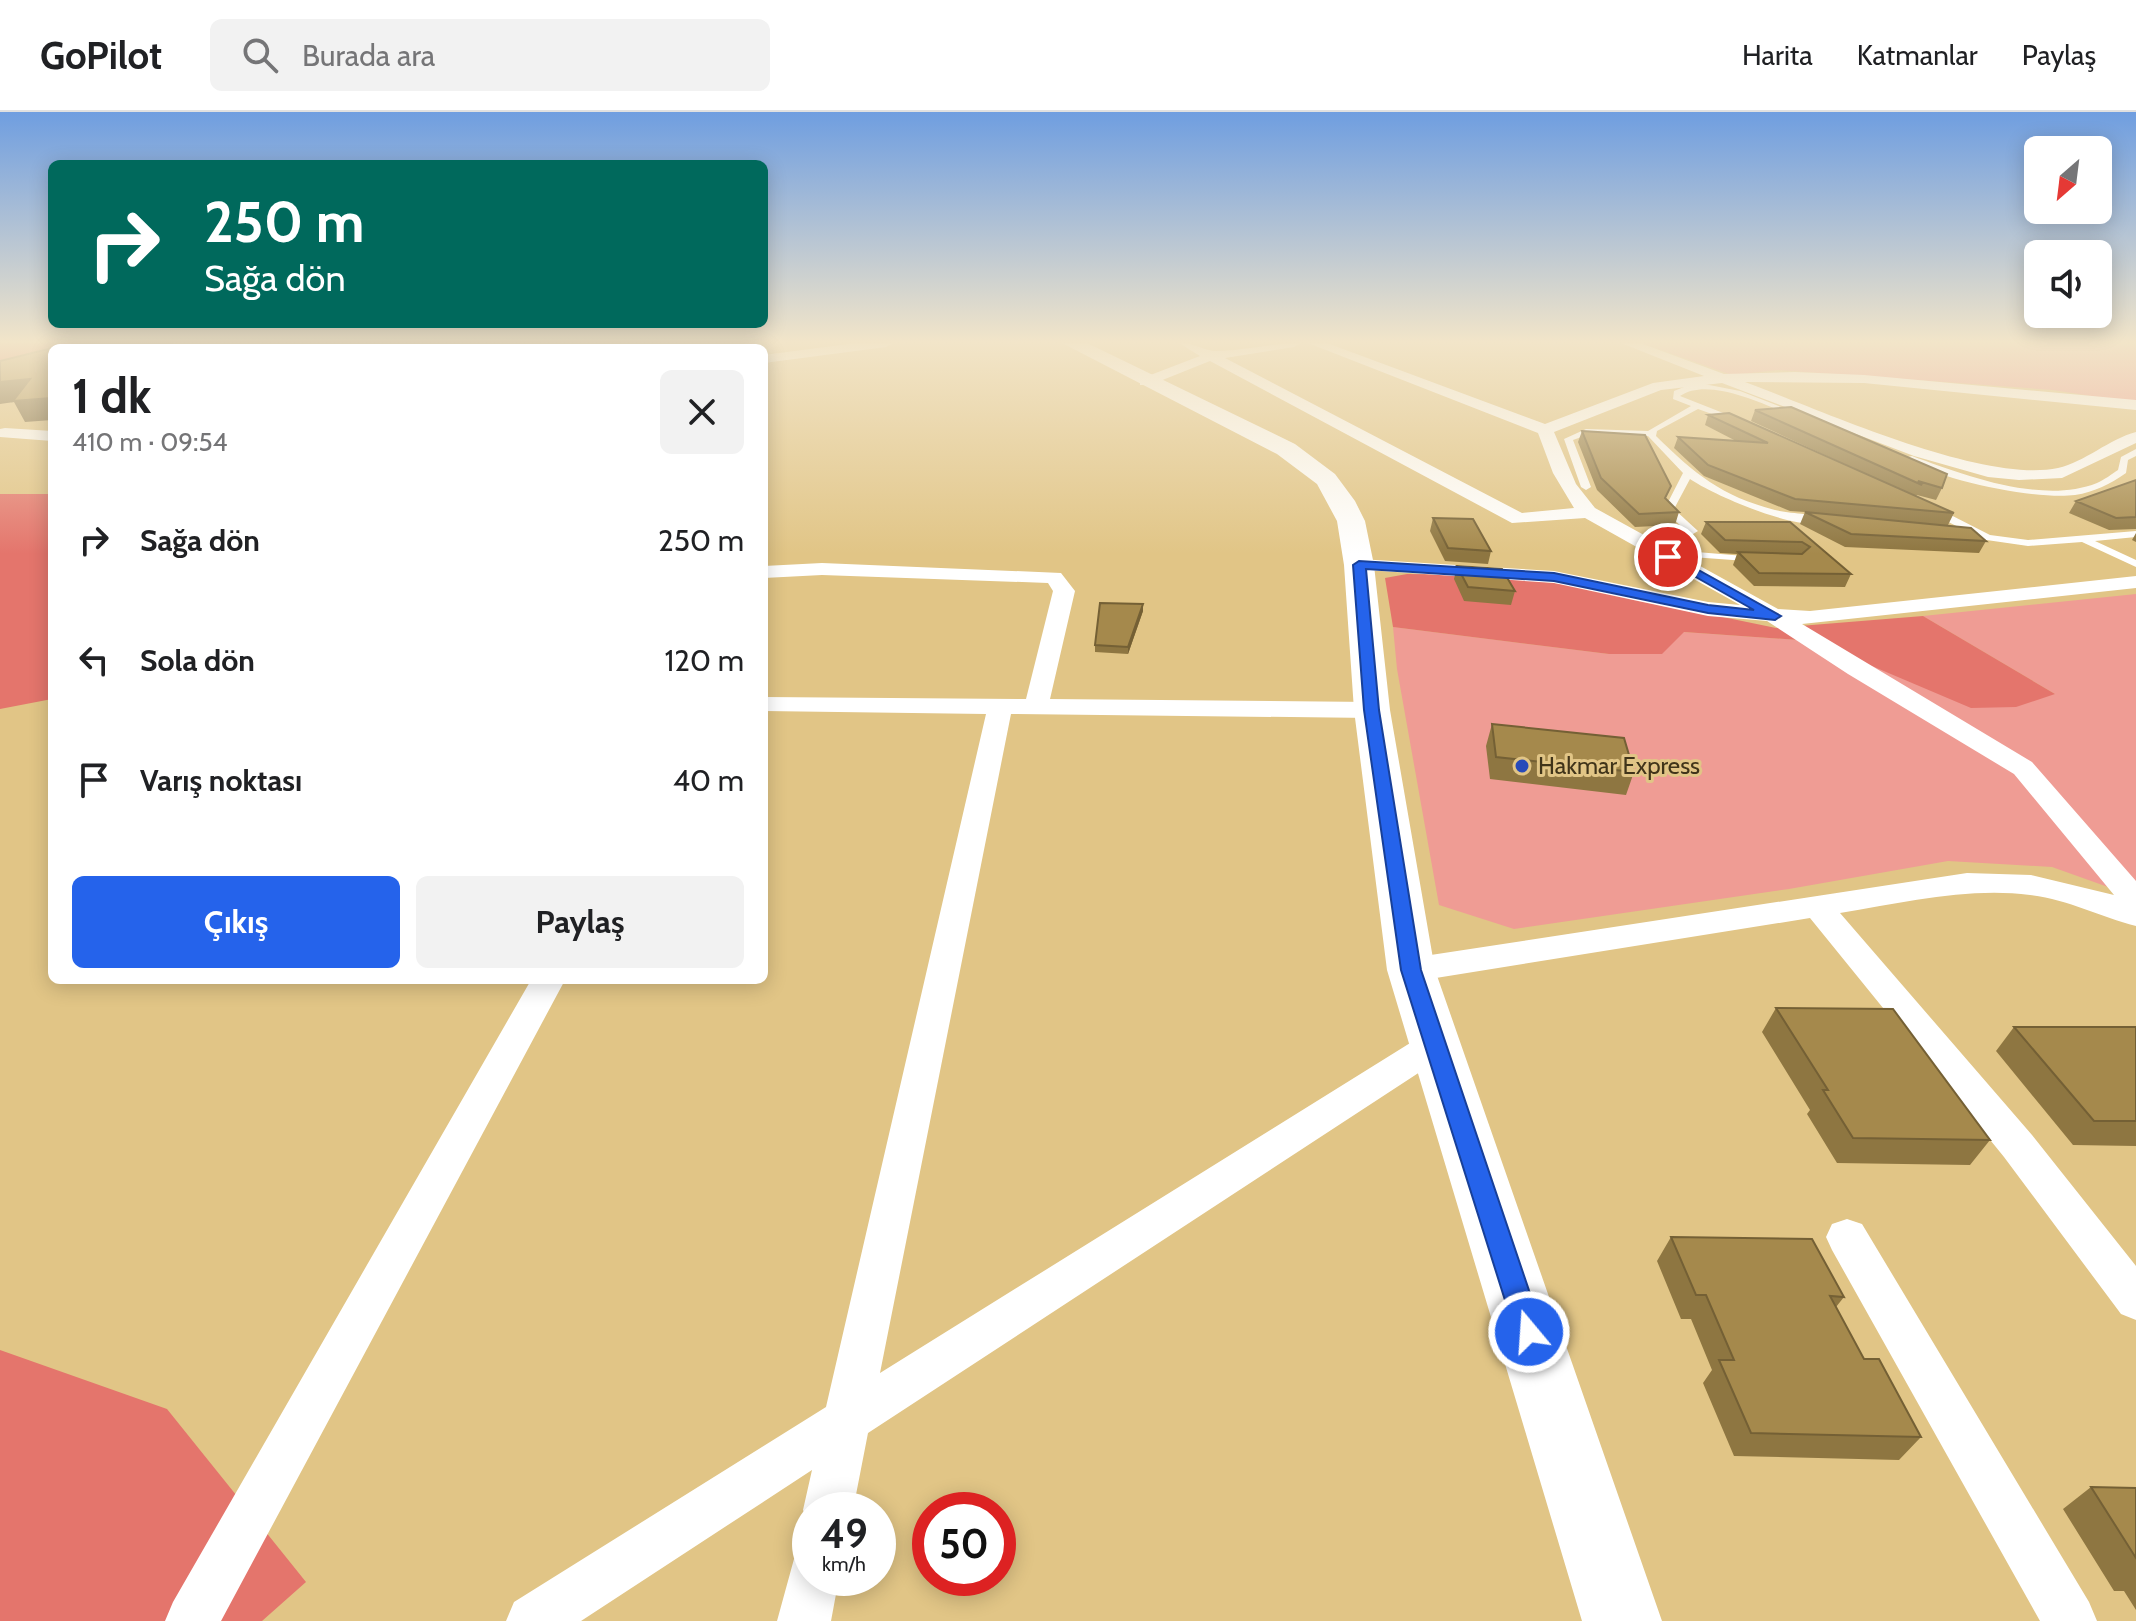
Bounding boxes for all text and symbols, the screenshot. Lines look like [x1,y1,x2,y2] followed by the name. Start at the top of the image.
[210,19,770,91] search box
[40,32,162,79] text: GoPilot
[238,33,282,77] icon: search
[302,37,435,74] text: Burada ara
[1742,38,1813,72] text: Harita
[1857,38,1978,72] text: Katmanlar
[2022,38,2096,72] text: Paylaş
[2024,136,2112,224] north arrow
[2024,136,2112,328] map controls
[204,188,365,256] text: 250 m
[72,192,176,296] icon: right
[2024,240,2112,328] button: sound
[204,256,346,300] text: Sağa dön
[72,367,151,425] text: 1 dk
[660,370,744,454] button: close
[72,426,228,458] text: 410 m · 09:54
[72,518,116,562] icon: right
[140,522,260,559] text: Sağa dön
[658,522,744,559] text: 250 m
[1634,523,1702,591] pin
[1646,535,1690,579] icon: arrive
[72,638,116,682] icon: left
[140,642,255,679] text: Sola dön
[664,642,744,679] text: 120 m
[1538,751,1700,780] place label: Hakmar Express
[1513,757,1531,775] marker: Hakmar Express
[72,758,116,802] icon: arrive
[140,762,302,799] text: Varış noktası
[673,762,744,799] text: 40 m
[72,876,400,968] button: Çıkış
[416,876,744,968] button: Paylaş
[1487,1290,1571,1374] position arrow
[912,1492,1016,1596] speed limit sign: 50
[820,1509,868,1558] text: 49
[822,1552,866,1576] text: km/h

